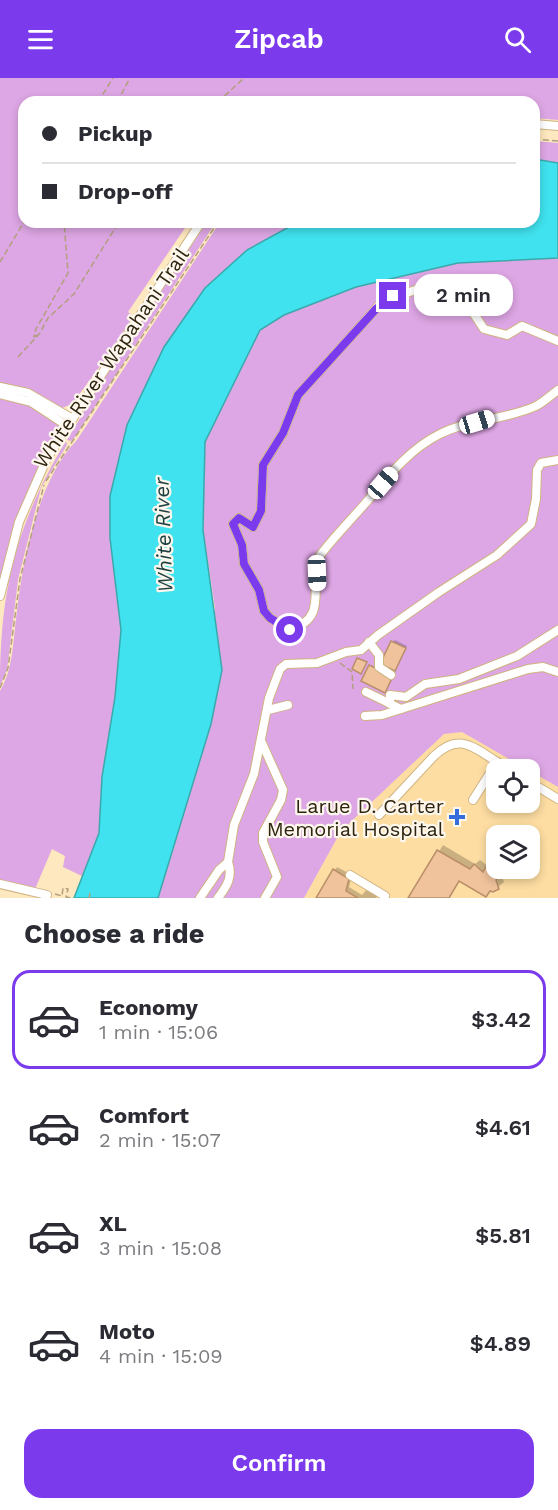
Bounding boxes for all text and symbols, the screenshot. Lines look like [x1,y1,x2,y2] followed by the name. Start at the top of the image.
[24,23,57,56] icon: menu
[234,23,324,55] text: Zipcab
[501,23,534,56] icon: search
[78,121,153,146] text: Pickup
[78,179,173,204] text: Drop-off
[28,243,194,473] street label: White River Wapahani Trail
[414,275,513,317] callout: 2 min
[379,282,406,309] route end
[436,283,491,307] text: 2 min
[457,408,497,436] car
[364,464,402,502] car
[148,476,177,593] water label: White River
[307,555,327,591] car
[276,616,303,643] route start
[486,759,540,879] map controls
[486,759,540,813] button: locate
[267,794,444,841] place label: Larue D. Carter Memorial Hospital
[448,808,466,826] marker: Larue D. Carter Memorial Hospital
[486,825,540,879] button: layers
[24,918,204,950] text: Choose a ride
[27,993,81,1047] icon: car
[99,995,198,1020] text: Economy
[471,1007,531,1032] text: $3.42
[99,1020,218,1044] text: 1 min · 15:06
[27,1101,81,1155] icon: car
[99,1103,189,1128] text: Comfort
[475,1115,531,1140] text: $4.61
[99,1128,221,1152] text: 2 min · 15:07
[27,1209,81,1263] icon: car
[99,1211,127,1236] text: XL
[475,1223,531,1248] text: $5.81
[99,1236,222,1260] text: 3 min · 15:08
[27,1317,81,1371] icon: car
[99,1319,155,1344] text: Moto
[470,1331,531,1356] text: $4.89
[99,1344,223,1368] text: 4 min · 15:09
[24,1429,534,1498] button: Confirm

